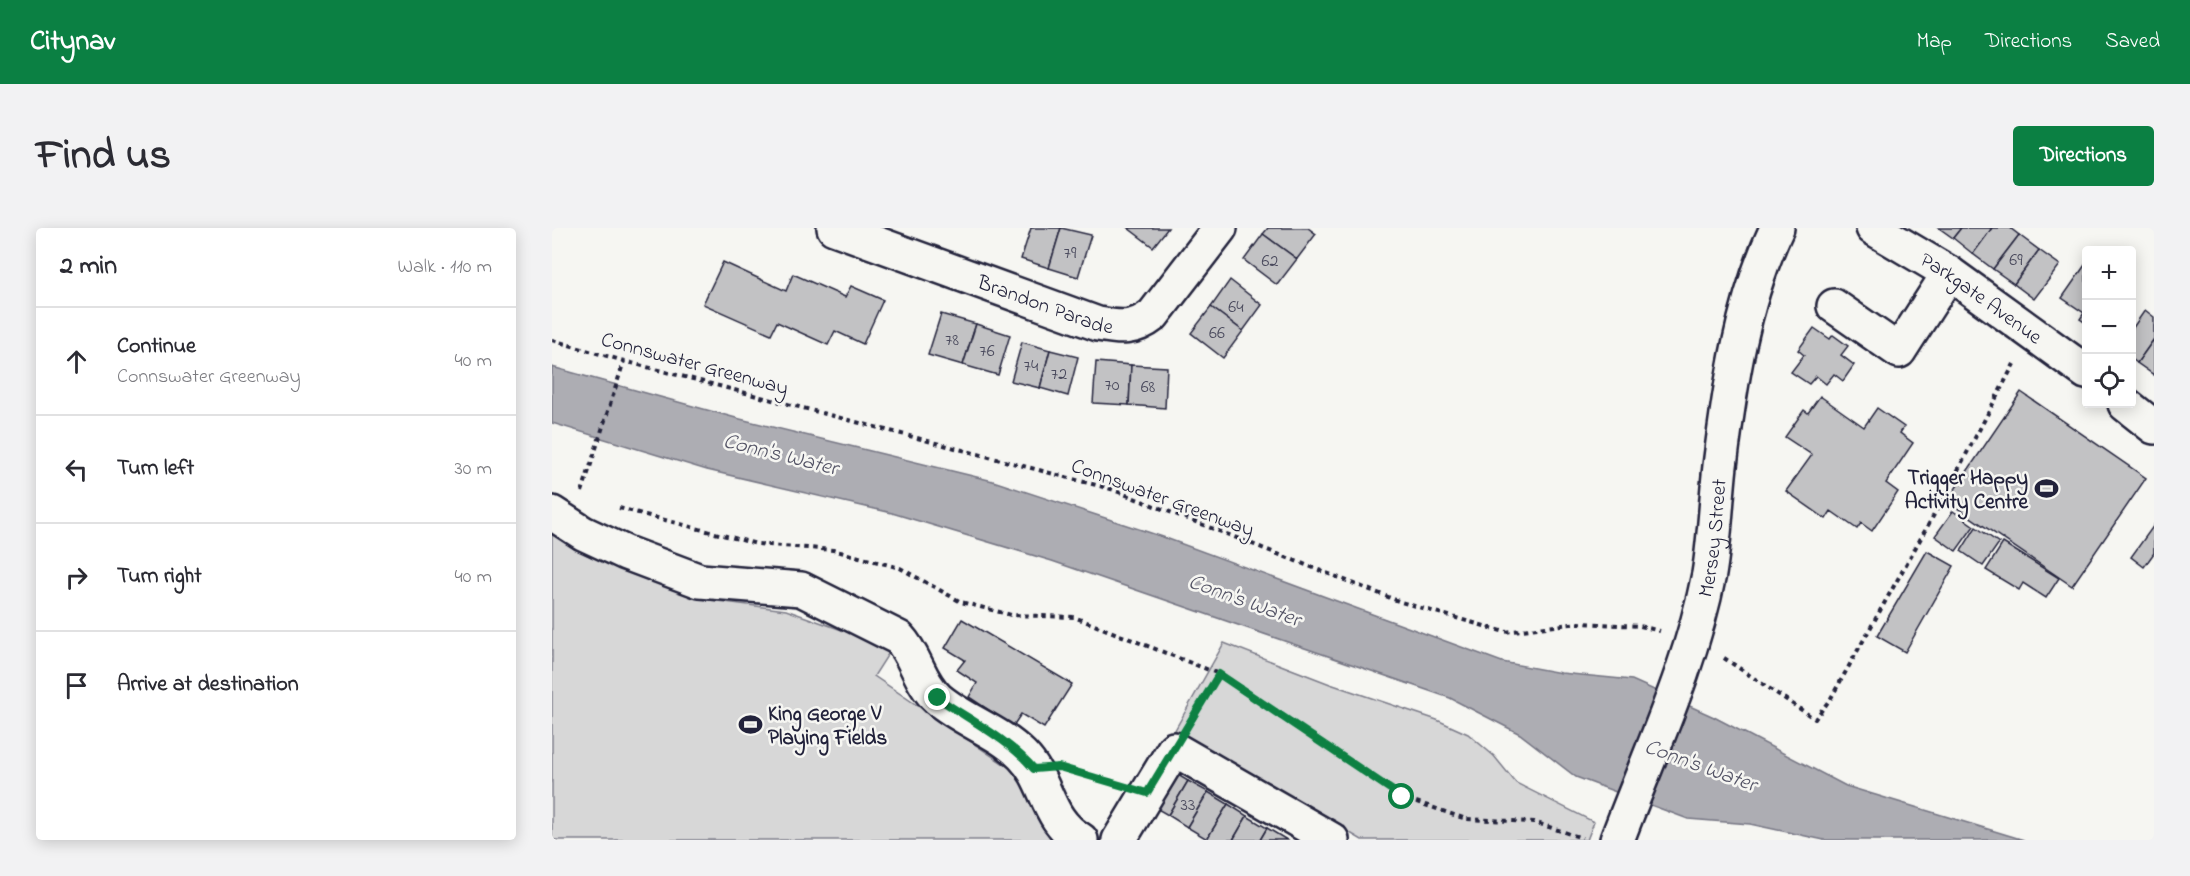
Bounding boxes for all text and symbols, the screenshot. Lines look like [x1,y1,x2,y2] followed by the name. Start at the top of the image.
[30,22,115,63] text: Citynav
[1916,27,1952,57] text: Map
[1985,27,2072,57] text: Directions
[2105,27,2160,57] text: Saved
[36,126,171,187] text: Find us
[2013,126,2154,186] button: Directions
[1064,241,1077,267] house number: 79
[1914,246,2048,353] street label: Parkgate Avenue
[2082,246,2136,408] map controls
[2082,246,2136,300] button: +
[60,248,117,286] text: 2 min
[2009,248,2023,274] house number: 69
[1262,249,1278,275] house number: 62
[397,253,492,282] text: Walk · 110 m
[972,268,1116,343] street label: Brandon Parade
[1228,295,1244,321] house number: 64
[2082,300,2136,354] button: −
[1209,321,1225,347] house number: 66
[597,325,791,406] street label: Connswater Greenway
[945,328,959,354] house number: 78
[117,331,196,363] text: Continue
[979,339,995,365] house number: 76
[60,345,93,378] icon: ahead
[455,347,492,376] text: 40 m
[1024,354,1039,380] house number: 74
[2082,354,2136,408] button: locate
[1051,362,1067,388] house number: 72
[117,363,301,392] text: Connswater Greenway
[1104,373,1120,399] house number: 70
[1141,375,1156,401] house number: 68
[720,426,844,486] water label: Conn's Water
[1066,452,1258,548] street label: Connswater Greenway
[60,453,93,486] icon: left
[117,453,194,485] text: Turn left
[455,455,492,484] text: 30 m
[1905,464,2029,520] place label: Trigger Happy Activity Centre
[2033,476,2059,502] sports icon: Trigger Happy Activity Centre
[1691,478,1736,600] street label: Mersey Street
[60,561,93,594] icon: right
[117,561,202,593] text: Turn right
[455,563,492,592] text: 40 m
[1183,567,1307,638] water label: Conn's Water
[60,669,93,702] icon: arrive
[117,669,299,701] text: Arrive at destination
[924,684,950,710] route end
[768,700,887,756] place label: King George V Playing Fields
[737,712,763,738] sports icon: King George V Playing Fields
[1639,732,1763,803] water label: Conn's Water
[1388,783,1414,809] route start
[1181,793,1195,819] house number: 33

